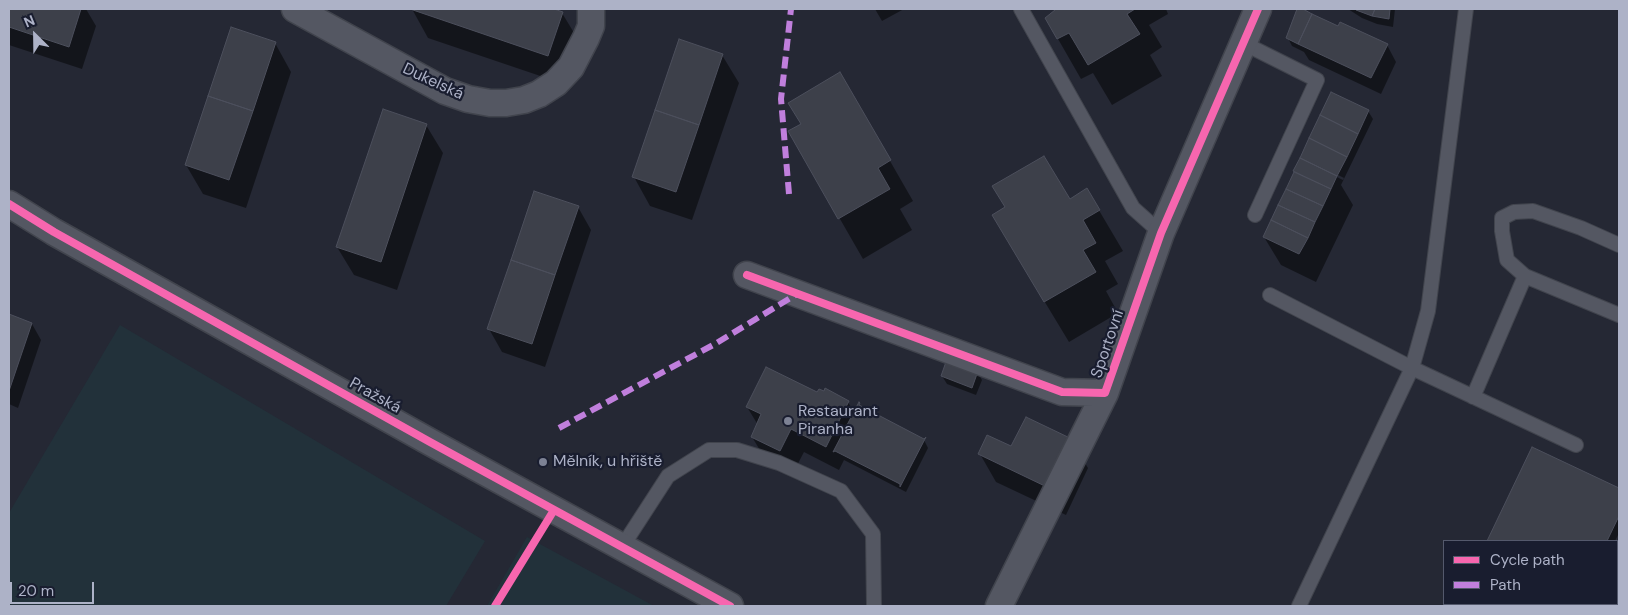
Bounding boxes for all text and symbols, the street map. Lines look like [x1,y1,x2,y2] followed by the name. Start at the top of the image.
[10,10,60,60] north arrow
[21,11,37,31] text: N
[399,60,467,104] street label: Dukelská
[1087,307,1129,381] street label: Sportovní
[346,374,404,418] street label: Pražská
[798,402,878,440] place label: Restaurant Piranha
[782,415,794,427] marker: Restaurant Piranha
[553,452,662,472] place label: Mělník, u hřiště
[537,456,549,468] marker: Mělník, u hřiště
[1443,540,1618,605] legend
[1490,550,1565,570] text: Cycle path
[12,572,96,604] scale bar
[1490,575,1521,595] text: Path
[18,581,54,601] text: 20 m

